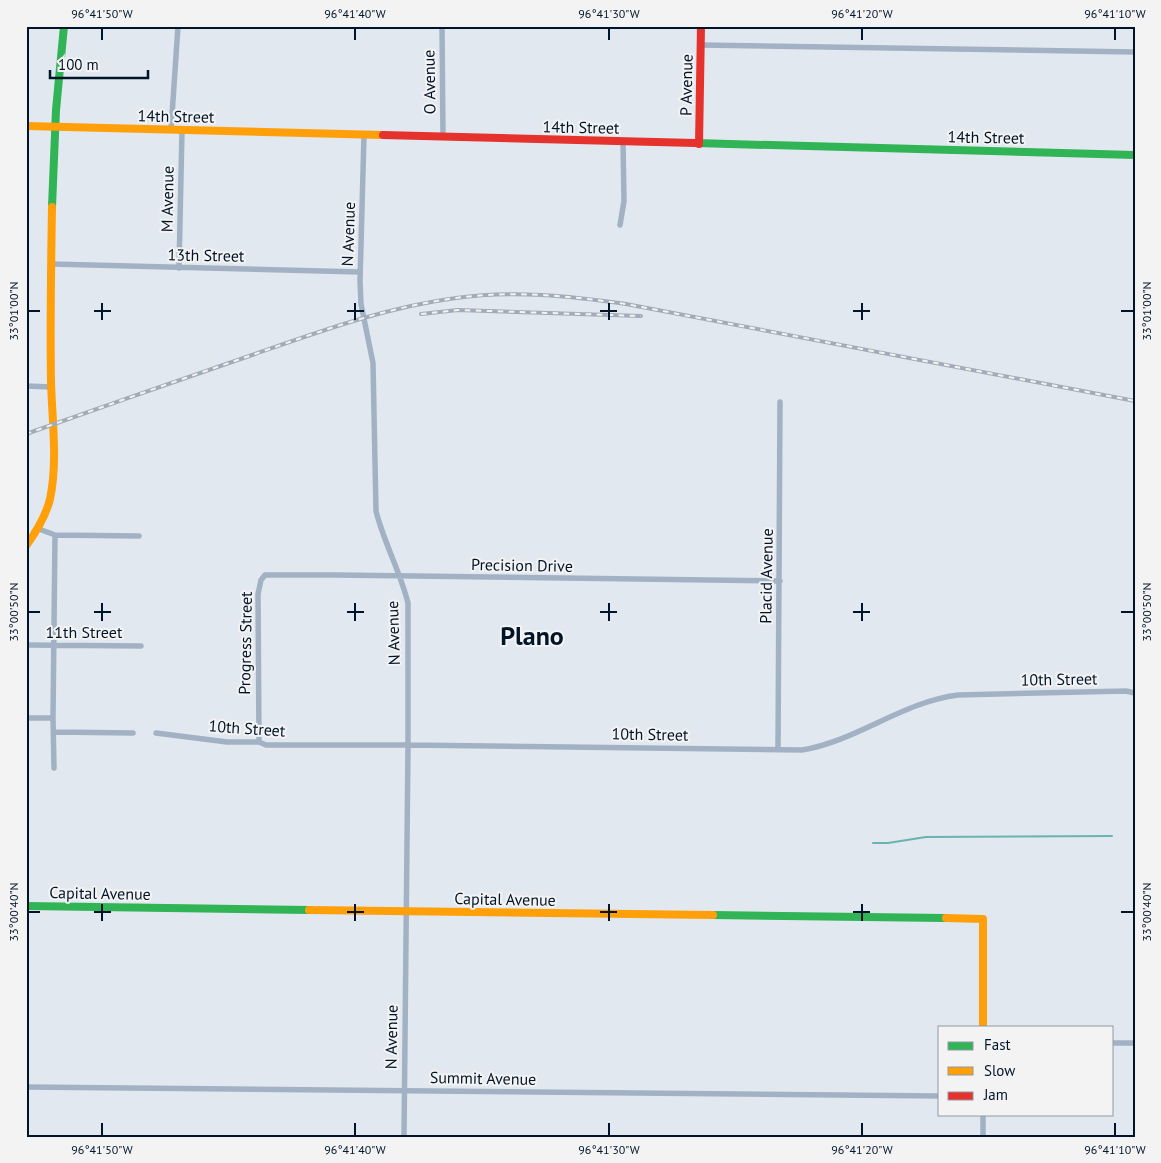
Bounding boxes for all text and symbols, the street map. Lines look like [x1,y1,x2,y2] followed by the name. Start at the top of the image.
[71,6,133,21] text: 96°41'50"W
[324,6,386,21] text: 96°41'40"W
[578,6,640,21] text: 96°41'30"W
[831,6,893,21] text: 96°41'20"W
[1084,6,1146,21] text: 96°41'10"W
[50,48,148,80] scale bar
[418,49,440,115] street label: O Avenue
[675,54,697,116] street label: P Avenue
[58,55,99,74] text: 100 m
[137,105,215,127] street label: 14th Street
[542,116,620,138] street label: 14th Street
[947,126,1025,148] street label: 14th Street
[156,166,178,232] street label: M Avenue
[337,201,359,267] street label: N Avenue
[167,244,245,266] street label: 13th Street
[6,281,21,341] text: 33°01'00"N
[1139,281,1154,341] text: 33°01'00"N
[755,528,777,624] street label: Placid Avenue
[471,554,573,576] street label: Precision Drive
[6,582,21,642] text: 33°00'50"N
[1139,582,1154,642] text: 33°00'50"N
[234,591,256,695] street label: Progress Street
[382,600,404,666] street label: N Avenue
[500,619,564,652] district label: Plano
[46,622,123,642] street label: 11th Street
[1020,668,1098,690] street label: 10th Street
[208,715,287,741] street label: 10th Street
[611,723,689,745] street label: 10th Street
[6,882,21,942] text: 33°00'40"N
[49,882,151,904] street label: Capital Avenue
[1139,882,1154,942] text: 33°00'40"N
[454,888,556,910] street label: Capital Avenue
[380,1005,402,1069] street label: N Avenue
[938,1026,1114,1116] legend
[984,1035,1011,1054] text: Fast
[984,1061,1015,1080] text: Slow
[430,1067,536,1089] street label: Summit Avenue
[983,1085,1008,1104] text: Jam
[71,1142,133,1157] text: 96°41'50"W
[324,1142,386,1157] text: 96°41'40"W
[578,1142,640,1157] text: 96°41'30"W
[831,1142,893,1157] text: 96°41'20"W
[1084,1142,1146,1157] text: 96°41'10"W

